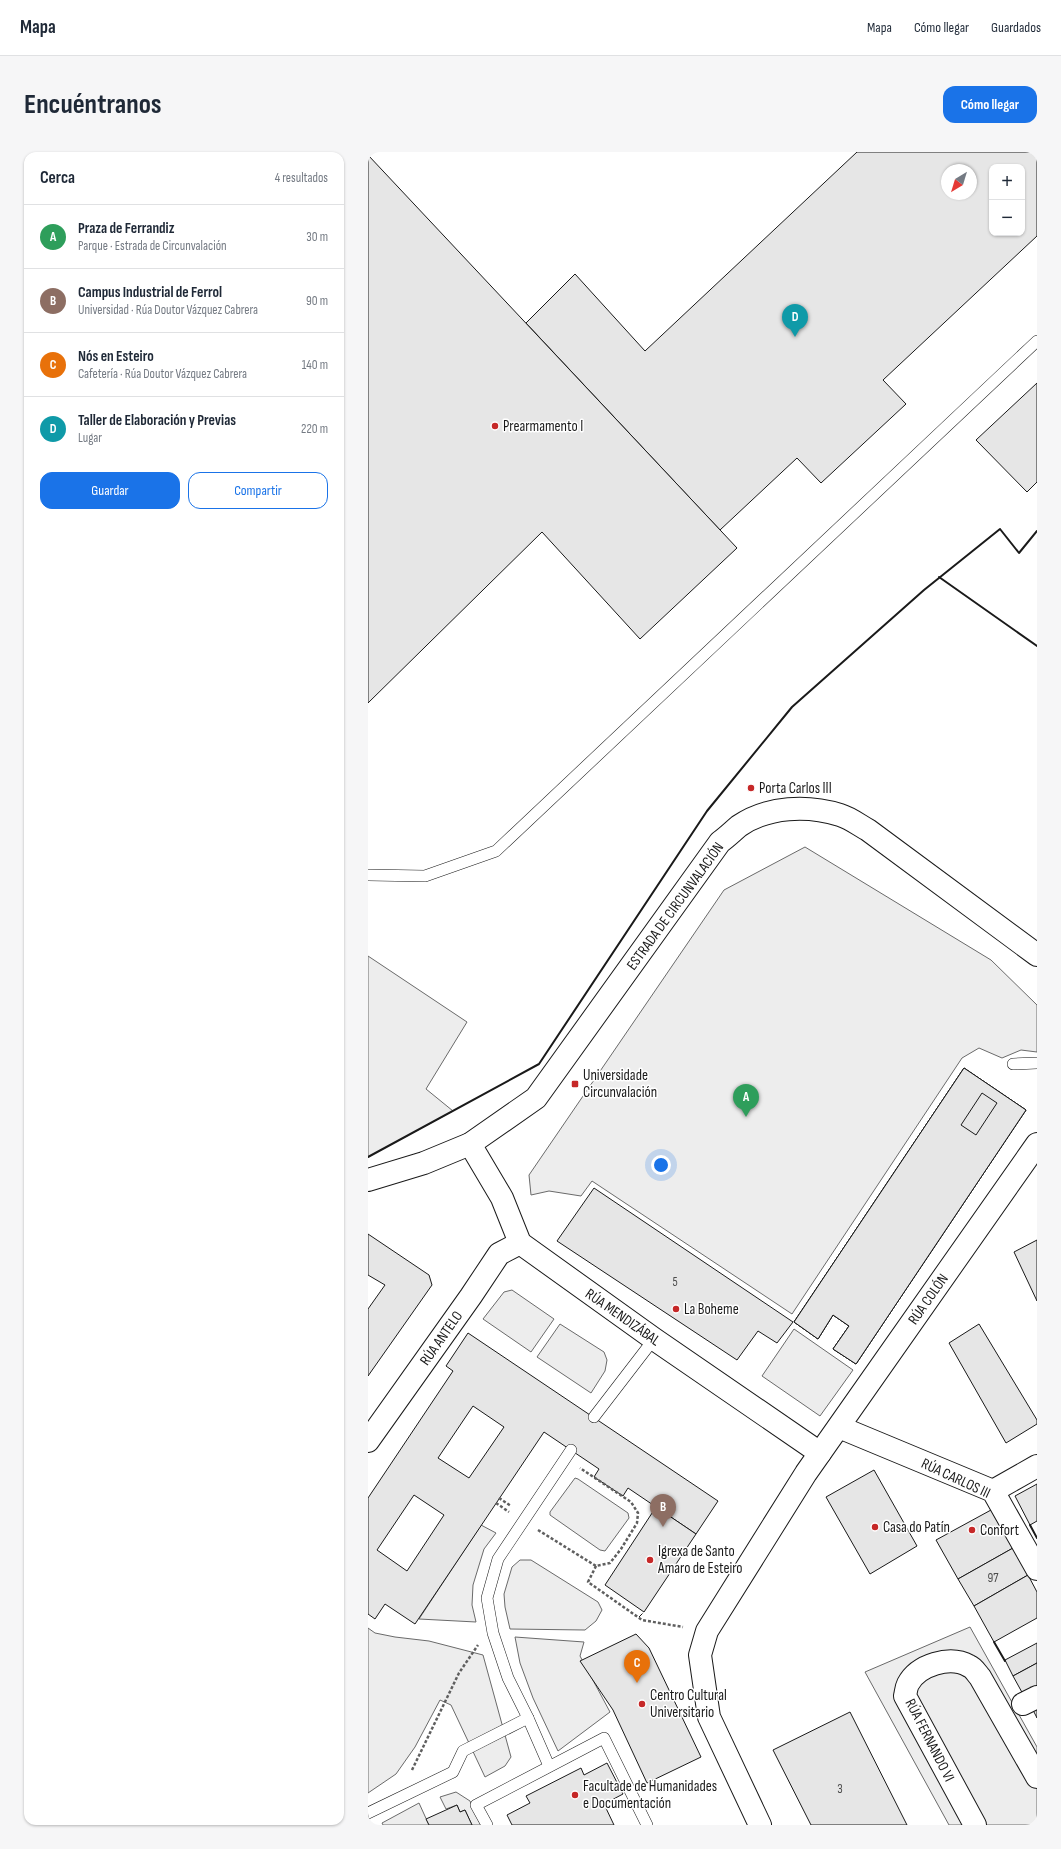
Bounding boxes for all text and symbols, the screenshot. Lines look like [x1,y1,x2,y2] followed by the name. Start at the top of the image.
[20,16,56,39] text: Mapa
[867,19,892,36] text: Mapa
[914,19,969,36] text: Cómo llegar
[991,19,1041,36] text: Guardados
[943,86,1037,123] button: Cómo llegar
[24,88,162,121] text: Encuéntranos
[941,164,977,200] north arrow
[989,164,1025,236] map controls
[989,164,1025,200] button: +
[40,168,75,188] text: Cerca
[275,170,328,186] text: 4 resultados
[989,200,1025,236] button: −
[78,219,174,238] text: Praza de Ferrandiz
[50,229,56,245] text: A
[306,229,328,245] text: 30 m
[78,238,227,254] text: Parque · Estrada de Circunvalación
[78,283,222,302] text: Campus Industrial de Ferrol
[50,293,56,309] text: B
[306,293,328,309] text: 90 m
[78,302,258,318] text: Universidad · Rúa Doutor Vázquez Cabrera
[782,304,808,337] pin: D
[78,347,154,366] text: Nós en Esteiro
[50,357,56,373] text: C
[302,357,328,373] text: 140 m
[78,366,247,382] text: Cafetería · Rúa Doutor Vázquez Cabrera
[78,411,236,430] text: Taller de Elaboración y Previas
[503,417,583,436] place label: Prearmamento I
[50,421,56,437] text: D
[301,421,328,437] text: 220 m
[490,421,500,431] marker: Prearmamento I
[78,430,102,446] text: Lugar
[40,472,180,509] button: Guardar
[188,472,328,509] button: Compartir
[759,779,832,798] place label: Porta Carlos III
[746,783,756,793] marker: Porta Carlos III
[623,839,728,974] street label: ESTRADA DE CIRCUNVALACIÓN
[583,1066,657,1102] place label: Universidade Circunvalación
[570,1079,580,1089] marker: Universidade Circunvalación
[733,1084,759,1117] pin: A
[651,1155,671,1175] your location
[904,1270,953,1328] street label: RÚA COLÓN
[672,1274,678,1290] house number: 5
[581,1285,664,1351] street label: RÚA MENDIZÁBAL
[684,1300,739,1319] place label: La Boheme
[671,1304,681,1314] marker: La Boheme
[416,1307,467,1369] street label: RÚA ANTELO
[918,1454,993,1503] street label: RÚA CARLOS III
[650,1494,676,1527] pin: B
[883,1518,950,1537] place label: Casa do Patín
[980,1521,1020,1540] place label: Confort
[870,1522,880,1532] marker: Casa do Patín
[967,1525,977,1535] marker: Confort
[657,1542,743,1578] place label: Igrexa de Santo Amaro de Esteiro
[645,1555,655,1565] marker: Igrexa de Santo Amaro de Esteiro
[988,1570,999,1586] house number: 97
[624,1650,650,1683] pin: C
[650,1686,727,1722] place label: Centro Cultural Universitario
[901,1696,959,1785] street label: RÚA FERNANDO VI
[637,1699,647,1709] marker: Centro Cultural Universitario
[583,1777,717,1813] place label: Facultade de Humanidades e Documentación
[837,1781,843,1797] house number: 3
[570,1790,580,1800] marker: Facultade de Humanidades e Documentación

